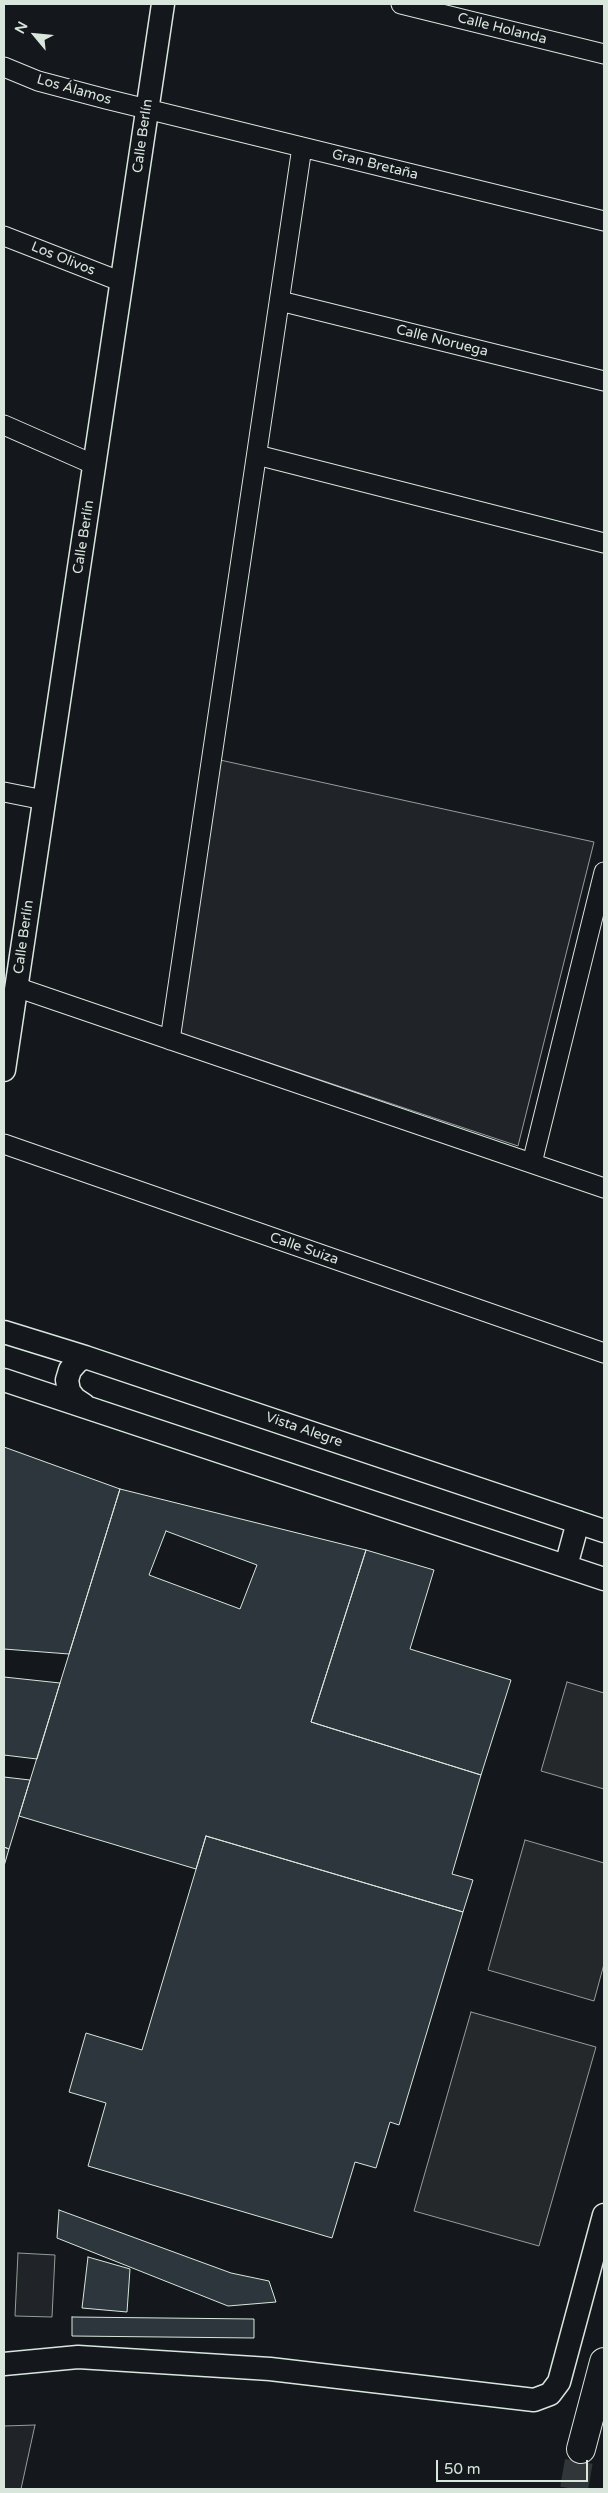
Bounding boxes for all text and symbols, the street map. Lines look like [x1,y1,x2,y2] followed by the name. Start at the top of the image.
[10,10,60,60] north arrow
[456,10,548,48] street label: Calle Holanda
[11,19,31,37] text: N
[35,71,113,109] street label: Los Álamos
[129,98,157,174] street label: Calle Berlín
[330,146,420,184] street label: Gran Bretaña
[28,239,98,279] street label: Los Olivos
[394,321,490,361] street label: Calle Noruega
[70,499,98,575] street label: Calle Berlín
[10,899,38,975] street label: Calle Berlín
[267,1229,341,1269] street label: Calle Suiza
[263,1409,345,1451] street label: Vista Alegre
[438,2450,590,2482] scale bar
[444,2460,481,2478] text: 50 m

